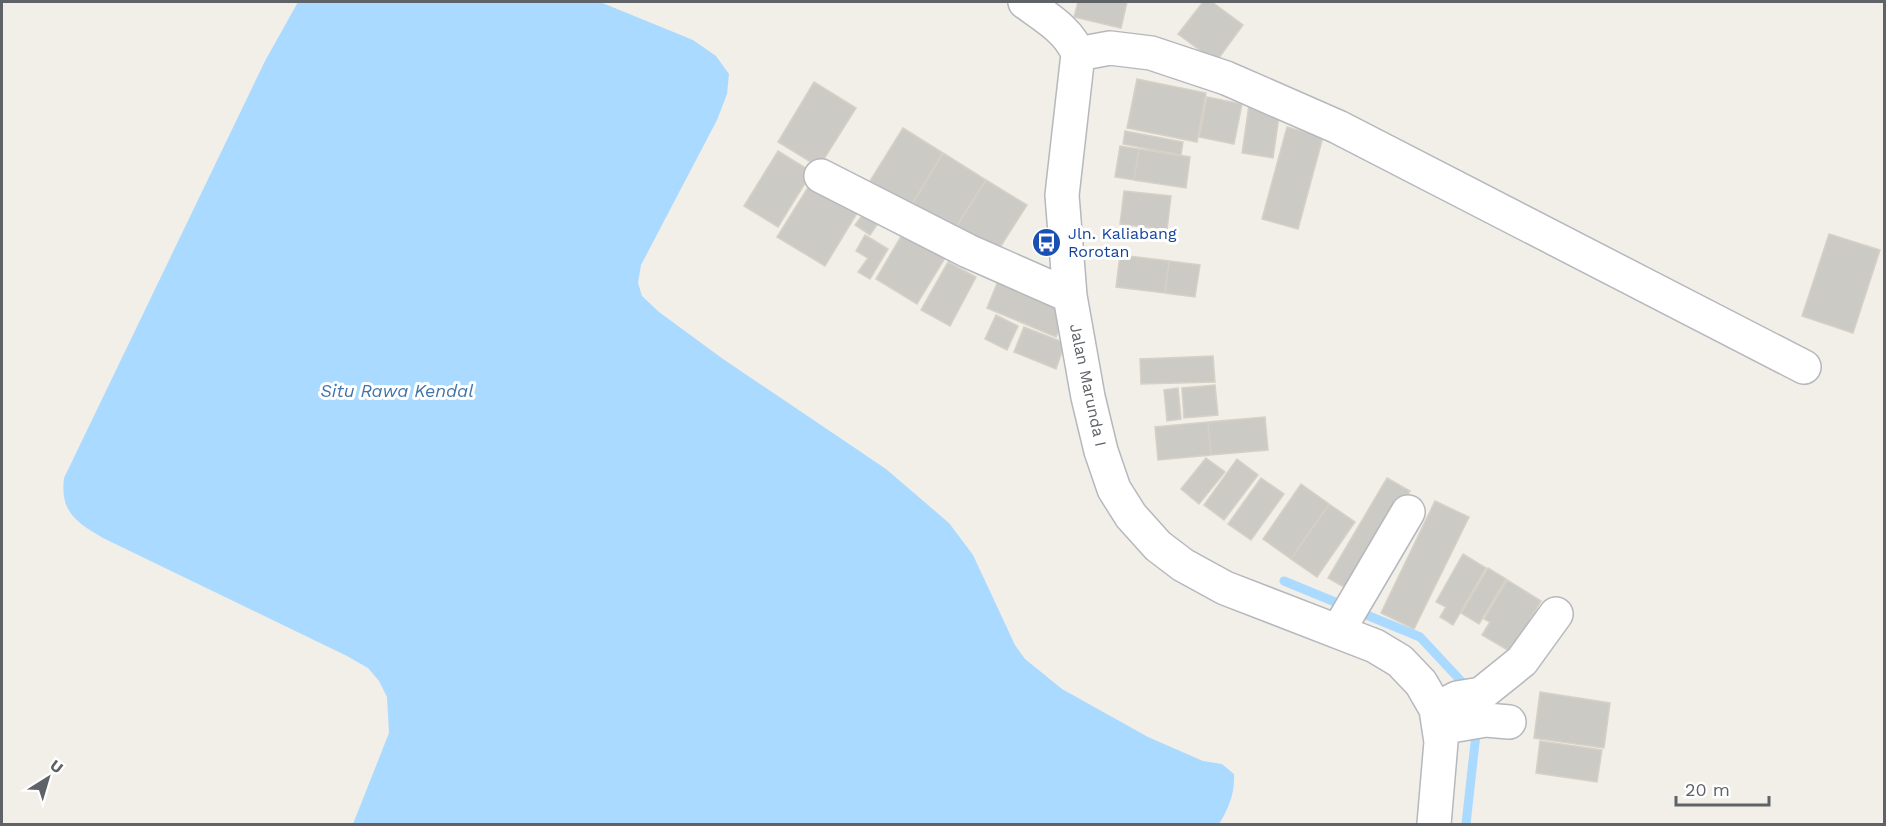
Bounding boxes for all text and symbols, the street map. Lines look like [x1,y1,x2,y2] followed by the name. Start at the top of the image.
[1068,224,1177,261] place label: Jln. Kaliabang Rorotan
[1031,226,1063,258] bus stop icon: Jln. Kaliabang Rorotan
[1066,322,1110,448] street label: Jalan Marunda I
[320,380,474,401] water label: Situ Rawa Kendal
[18,748,78,808] north arrow
[46,755,67,777] text: U
[1676,769,1769,807] scale bar
[1685,779,1730,800] text: 20 m

